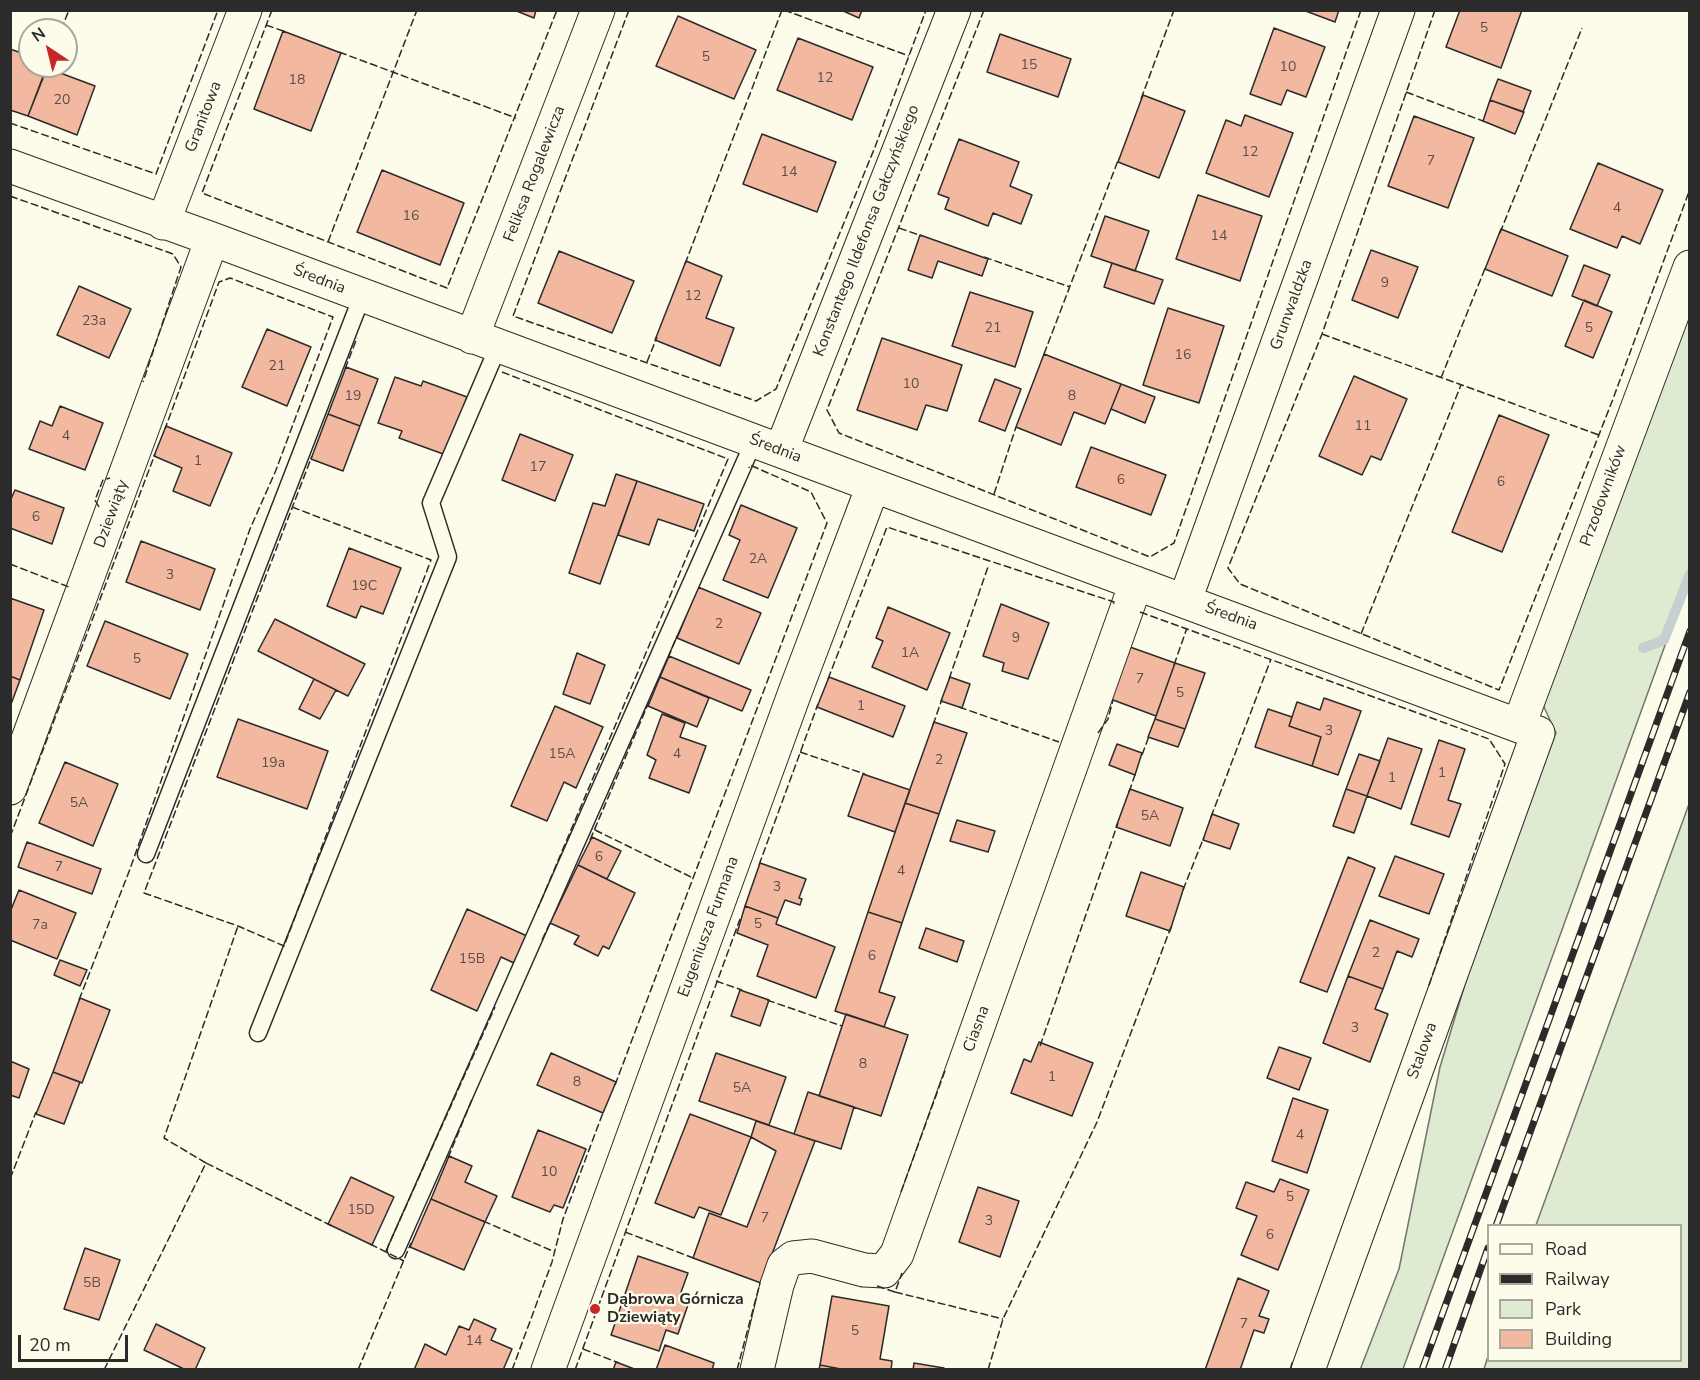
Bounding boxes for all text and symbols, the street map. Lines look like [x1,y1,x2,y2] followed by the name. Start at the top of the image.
[18,18,78,78] north arrow
[1480,21,1488,37] house number: 5
[28,22,50,47] text: N
[702,50,710,66] house number: 5
[1021,58,1037,74] house number: 15
[1280,60,1296,76] house number: 10
[817,71,833,87] house number: 12
[289,73,305,89] house number: 18
[182,79,226,155] street label: Granitowa
[54,93,70,109] house number: 20
[810,102,924,360] street label: Konstantego Ildefonsa Gałczyńskiego
[500,103,570,245] street label: Feliksa Rogalewicza
[1242,145,1258,161] house number: 12
[1427,154,1435,170] house number: 7
[781,165,797,181] house number: 14
[1613,201,1621,217] house number: 4
[403,209,419,225] house number: 16
[1211,229,1227,245] house number: 14
[1267,257,1317,353] street label: Grunwaldzka
[290,261,348,299] street label: Średnia
[1381,276,1389,292] house number: 9
[685,289,701,305] house number: 12
[82,314,106,330] house number: 23a
[985,321,1001,337] house number: 21
[1585,321,1593,337] house number: 5
[1175,348,1191,364] house number: 16
[269,359,285,375] house number: 21
[903,377,919,393] house number: 10
[345,389,361,405] house number: 19
[1068,389,1076,405] house number: 8
[1355,419,1371,435] house number: 11
[62,429,70,445] house number: 4
[746,430,804,468] street label: Średnia
[1577,443,1631,549] street label: Przodowników
[194,454,202,470] house number: 1
[530,460,546,476] house number: 17
[1117,473,1125,489] house number: 6
[1497,475,1505,491] house number: 6
[91,477,133,551] street label: Dziewiąty
[32,510,40,526] house number: 6
[749,552,767,568] house number: 2A
[166,568,174,584] house number: 3
[351,579,377,595] house number: 19C
[1202,599,1260,635] street label: Średnia
[715,617,723,633] house number: 2
[1012,631,1020,647] house number: 9
[901,646,919,662] house number: 1A
[133,652,141,668] house number: 5
[1136,672,1144,688] house number: 7
[1176,686,1184,702] house number: 5
[857,699,865,715] house number: 1
[1325,724,1333,740] house number: 3
[548,747,576,763] house number: 15A
[673,747,681,763] house number: 4
[935,753,943,769] house number: 2
[261,756,285,772] house number: 19a
[1438,766,1446,782] house number: 1
[1388,771,1396,787] house number: 1
[70,796,88,812] house number: 5A
[1141,809,1159,825] house number: 5A
[595,850,603,866] house number: 6
[675,854,743,1000] street label: Eugeniusza Furmana
[55,860,63,876] house number: 7
[897,864,905,880] house number: 4
[773,880,781,896] house number: 3
[754,917,762,933] house number: 5
[32,918,48,934] house number: 7a
[1372,946,1380,962] house number: 2
[868,949,876,965] house number: 6
[459,952,485,968] house number: 15B
[960,1003,994,1055] street label: Ciasna
[1404,1020,1442,1082] street label: Stalowa
[1351,1021,1359,1037] house number: 3
[859,1057,867,1073] house number: 8
[1048,1070,1056,1086] house number: 1
[573,1075,581,1091] house number: 8
[733,1081,751,1097] house number: 5A
[1296,1128,1304,1144] house number: 4
[541,1165,557,1181] house number: 10
[1286,1190,1294,1206] house number: 5
[347,1203,375,1219] house number: 15D
[761,1211,769,1227] house number: 7
[985,1214,993,1230] house number: 3
[1487,1224,1682,1362] legend
[1266,1228,1274,1244] house number: 6
[1545,1237,1587,1261] text: Road
[1545,1267,1610,1291] text: Railway
[83,1276,101,1292] house number: 5B
[607,1290,744,1328] place label: Dąbrowa Górnicza Dziewiąty
[1545,1297,1581,1321] text: Park
[588,1302,602,1316] marker: Dąbrowa Górnicza Dziewiąty
[1240,1317,1248,1333] house number: 7
[21,1323,130,1361] scale bar
[851,1324,859,1340] house number: 5
[1545,1327,1612,1351] text: Building
[29,1333,71,1357] text: 20 m
[466,1334,482,1350] house number: 14

